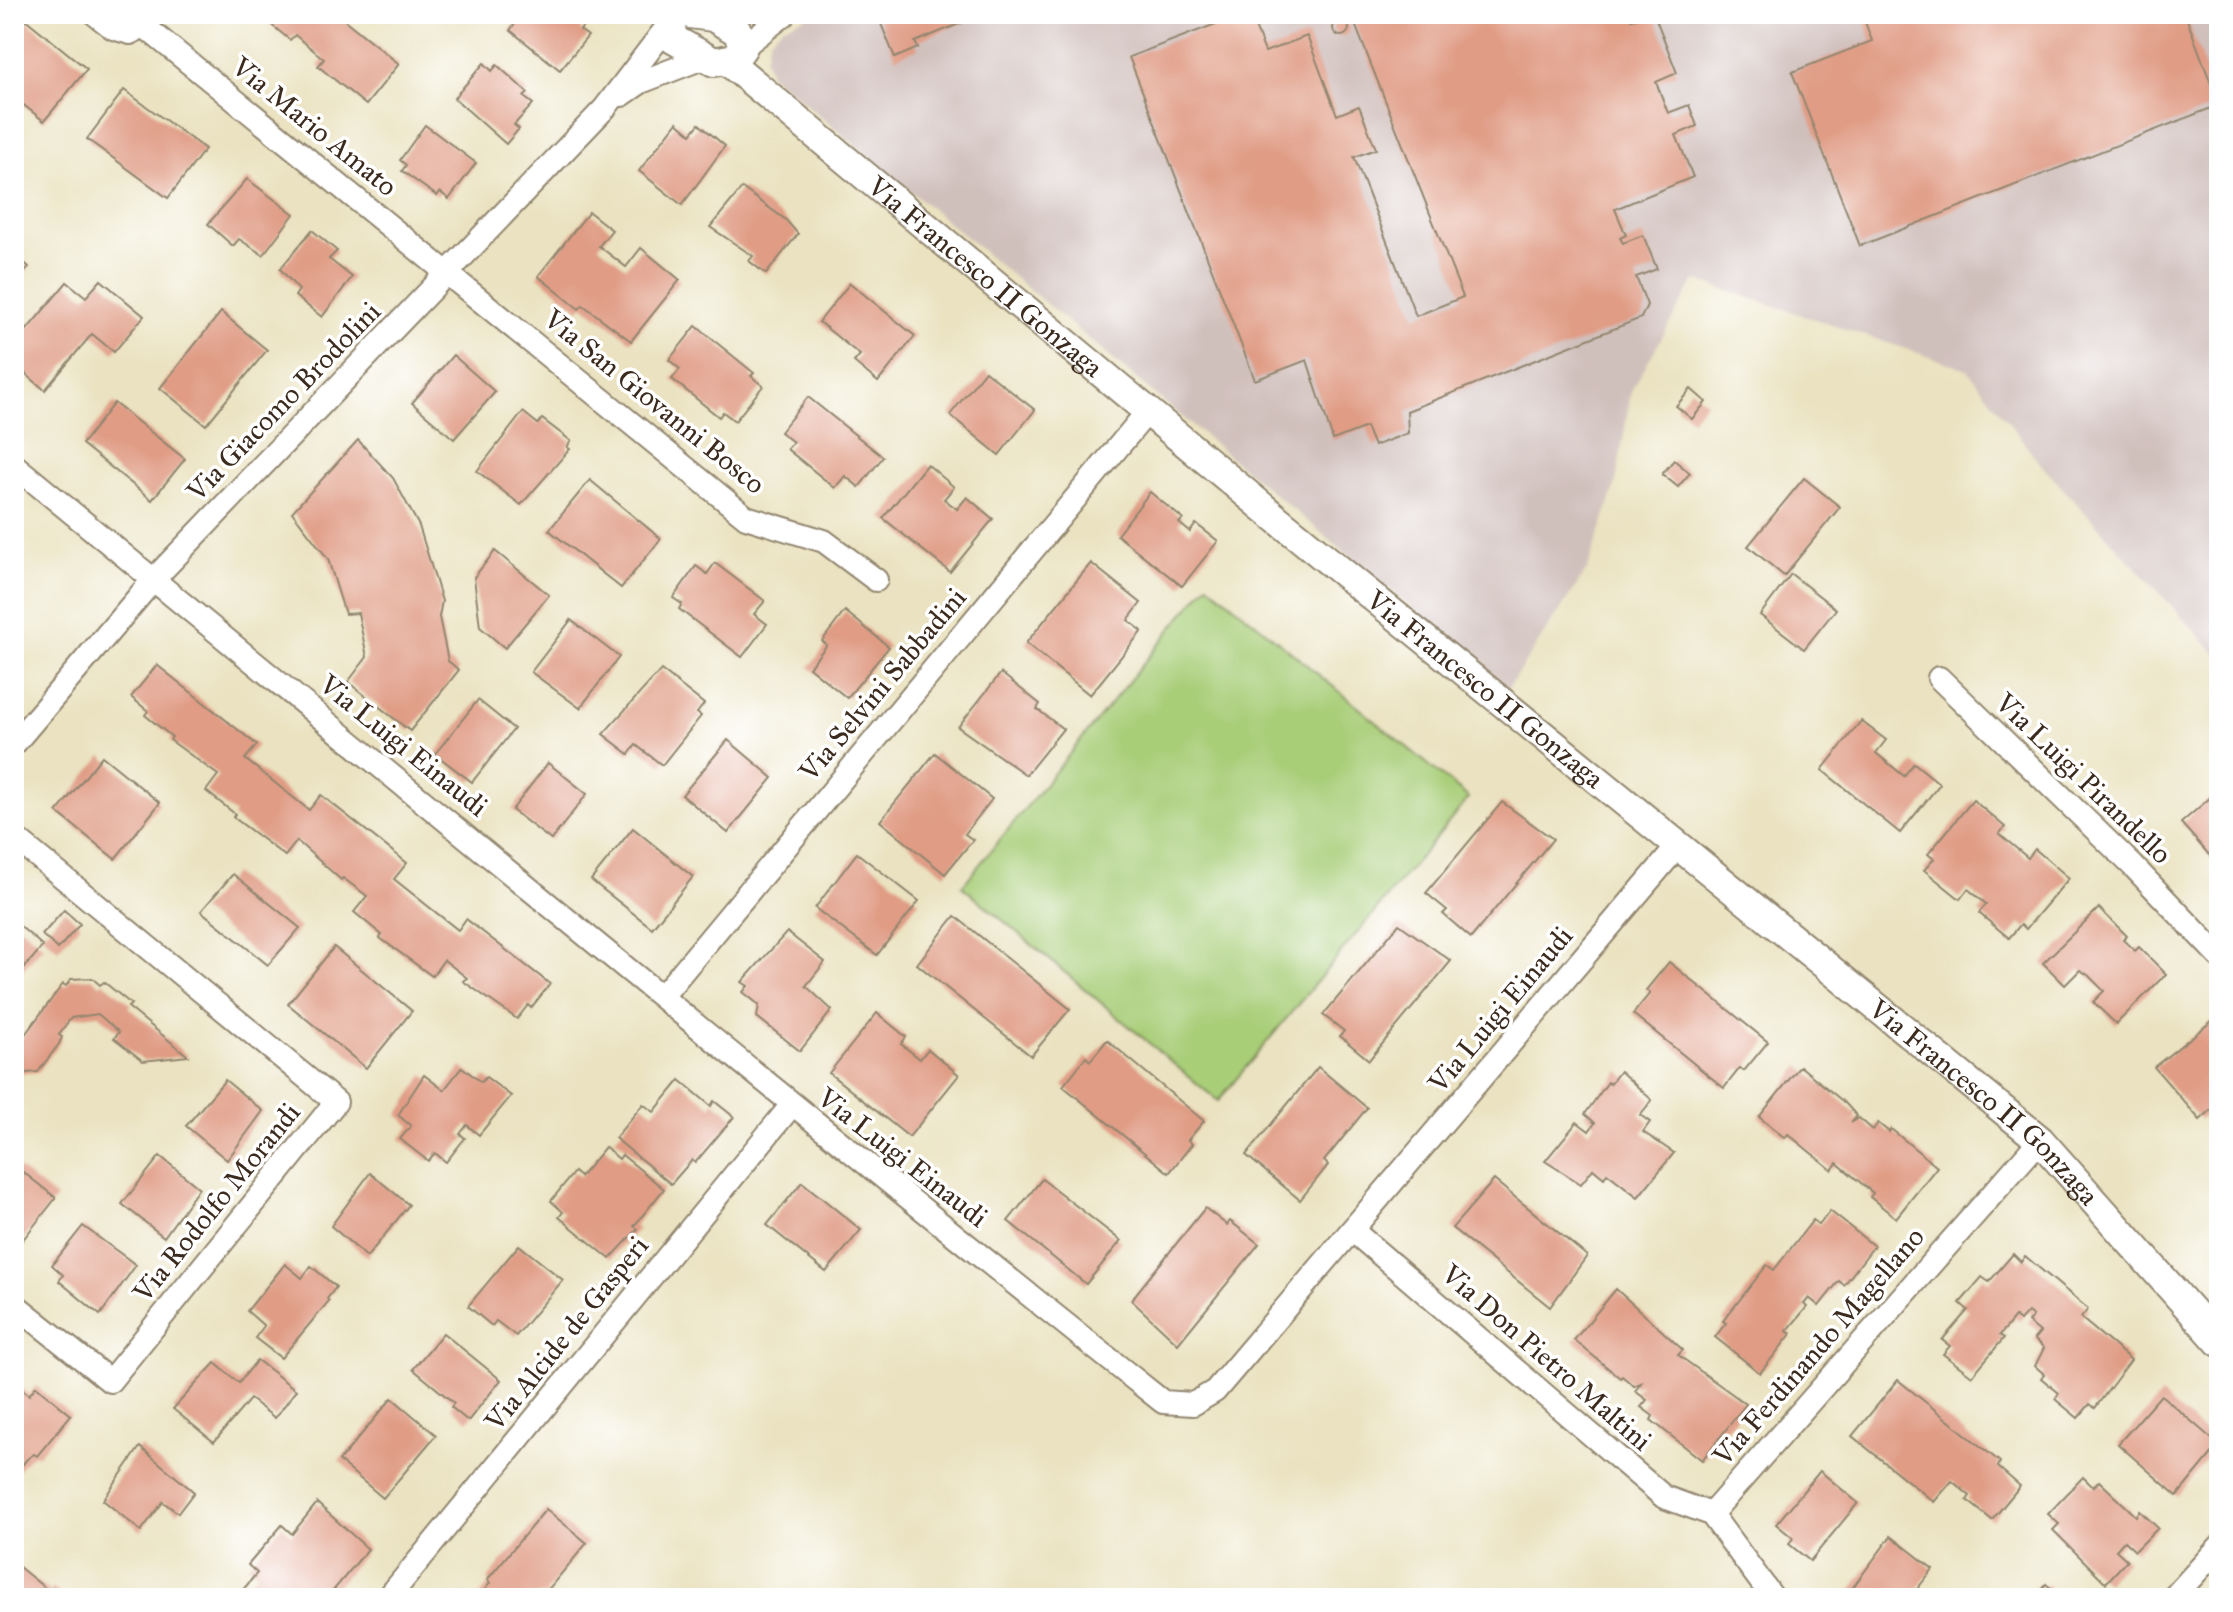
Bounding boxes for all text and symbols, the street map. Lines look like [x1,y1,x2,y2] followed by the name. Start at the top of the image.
[224,48,404,204] street label: Via Mario Amato
[860,168,1110,385] street label: Via Francesco II Gonzaga
[178,294,388,509] street label: Via Giacomo Brodolini
[536,301,772,501] street label: Via San Giovanni Bosco
[791,580,974,789] street label: Via Selvini Sabbadini
[1359,582,1611,796] street label: Via Francesco II Gonzaga
[312,666,495,824] street label: Via Luigi Einaudi
[1988,685,2179,871] street label: Via Luigi Pirandello
[1420,919,1580,1100] street label: Via Luigi Einaudi
[1861,991,2107,1213] street label: Via Francesco II Gonzaga
[810,1079,995,1235] street label: Via Luigi Einaudi
[125,1095,308,1310] street label: Via Rodolfo Morandi
[1705,1220,1932,1474] street label: Via Ferdinando Magellano
[476,1229,656,1439] street label: Via Alcide de Gasperi
[1434,1256,1659,1458] street label: Via Don Pietro Maltini

